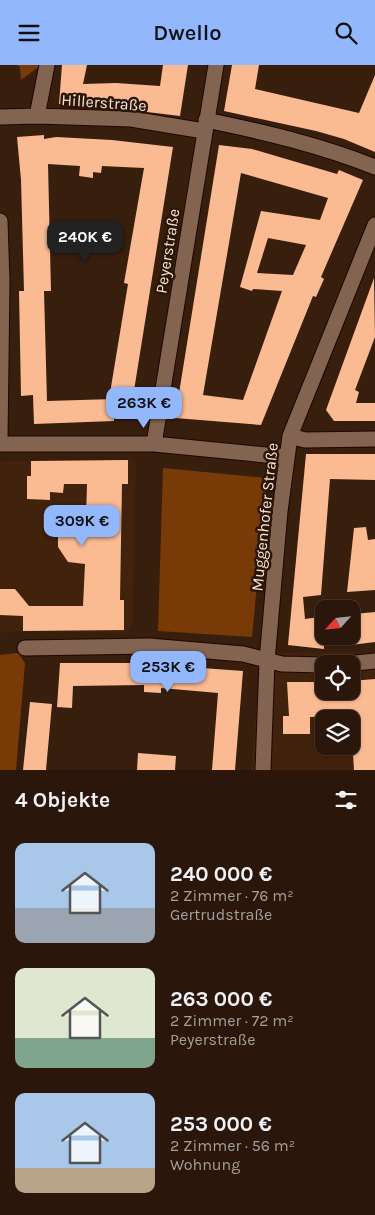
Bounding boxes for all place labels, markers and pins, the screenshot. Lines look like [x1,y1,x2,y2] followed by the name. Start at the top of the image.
[44,221,126,263] pin: 240K €
[103,387,185,429] pin: 263K €
[41,505,123,547] pin: 309K €
[127,651,209,693] pin: 253K €

